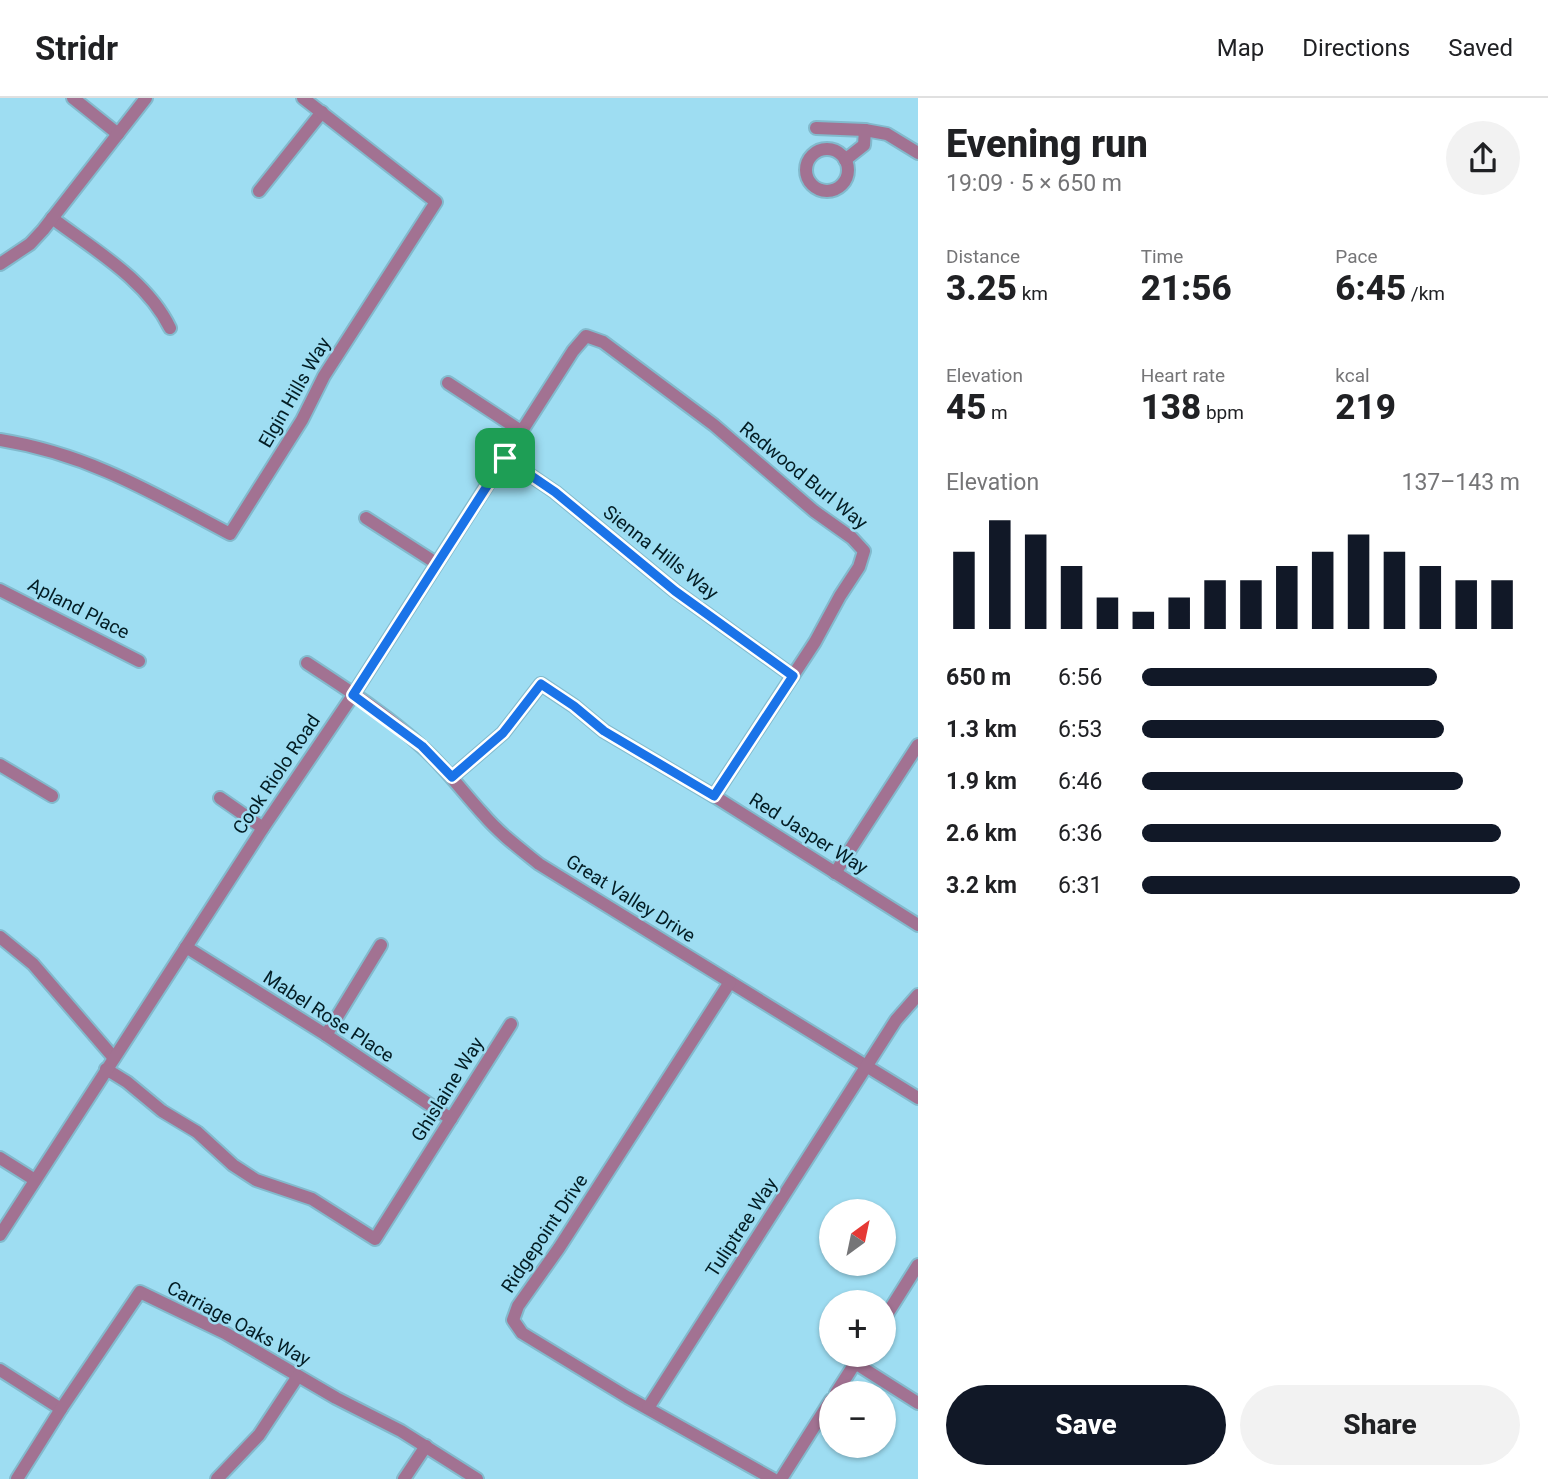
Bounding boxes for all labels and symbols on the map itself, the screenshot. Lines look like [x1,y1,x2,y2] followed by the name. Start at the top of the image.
[254,333,335,452] street label: Elgin Hills Way
[735,417,872,534] street label: Redwood Burl Way
[475,428,535,488] pin
[599,500,723,604] street label: Sienna Hills Way
[24,573,133,644] street label: Apland Place
[228,710,325,838] street label: Cook Riolo Road
[745,788,872,879] street label: Red Jasper Way
[562,849,700,947] street label: Great Valley Drive
[259,966,398,1067] street label: Mabel Rose Place
[406,1033,489,1146] street label: Ghislaine Way
[496,1170,593,1297] street label: Ridgepoint Drive
[701,1173,782,1281] street label: Tuliptree Way
[819,1199,896,1276] north arrow
[163,1276,314,1371] street label: Carriage Oaks Way

